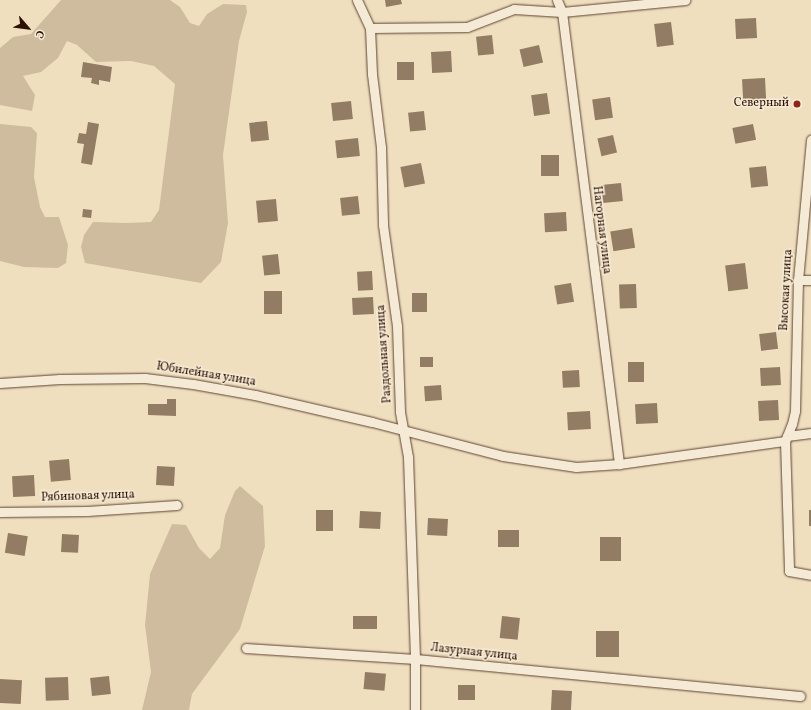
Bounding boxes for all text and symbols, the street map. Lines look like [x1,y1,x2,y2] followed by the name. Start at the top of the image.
[8,8,48,48] north arrow
[31,27,47,41] text: С
[734,97,789,111] place label: Северный
[792,99,802,109] marker: Северный
[588,185,614,275] street label: Нагорная улица
[778,249,796,331] street label: Высокая улица
[374,304,396,404] street label: Раздольная улица
[155,360,257,390] street label: Юбилейная улица
[41,488,135,506] street label: Рябиновая улица
[430,641,518,665] street label: Лазурная улица

